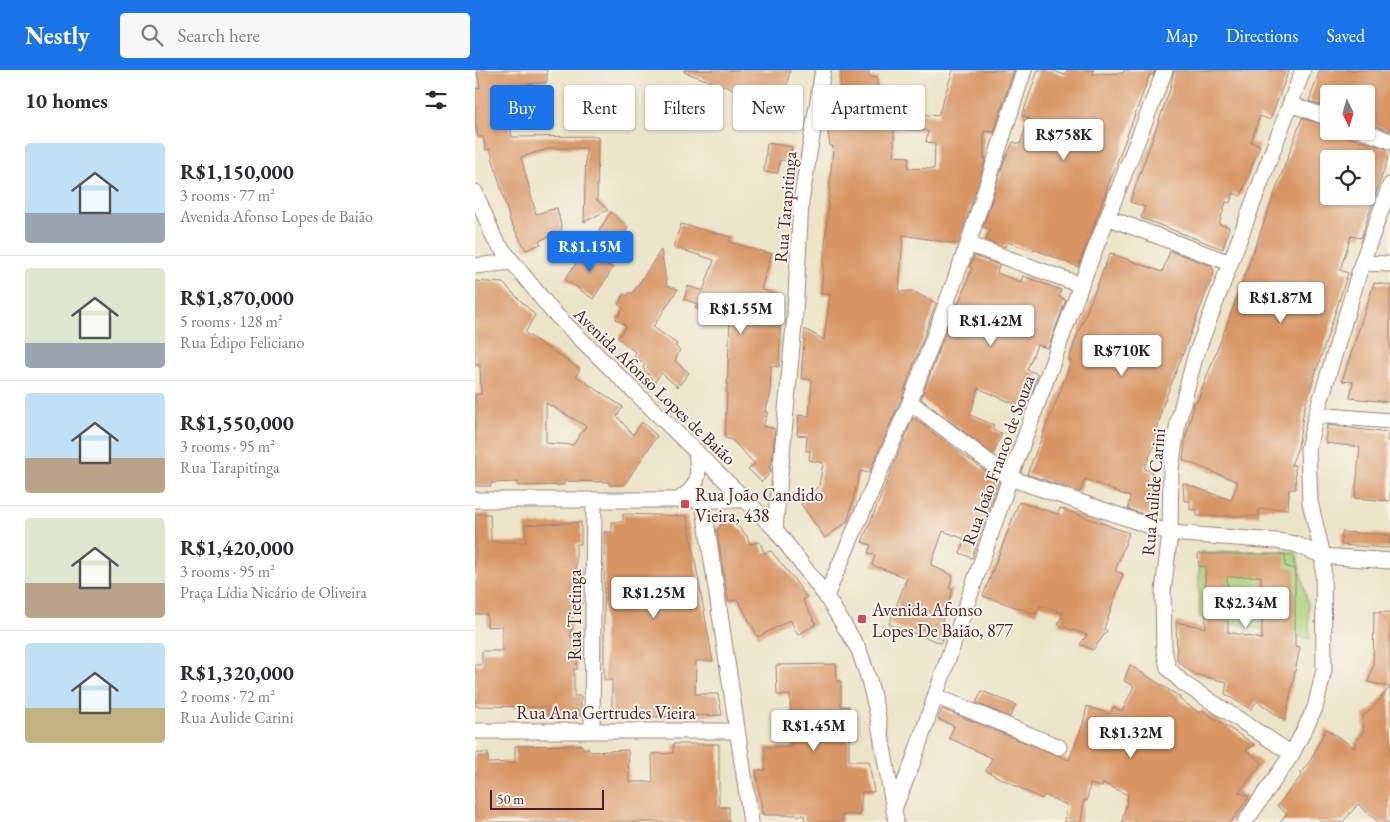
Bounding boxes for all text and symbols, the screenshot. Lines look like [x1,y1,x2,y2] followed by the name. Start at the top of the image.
[120,13,470,58] search box
[25,20,90,51] text: Nestly
[138,21,166,49] icon: search
[178,23,260,48] text: Search here
[1166,24,1198,47] text: Map
[1226,24,1298,47] text: Directions
[1326,24,1365,47] text: Saved
[490,85,554,130] chip: Buy
[564,85,635,130] chip: Rent
[645,85,723,130] chip: Filters
[733,85,803,130] chip: New
[813,85,925,130] chip: Apartment
[1320,85,1375,140] north arrow
[1320,85,1375,205] map controls
[422,86,450,114] icon: filters
[25,87,108,114] text: 10 homes
[1023,118,1105,161] pin: R$758K
[1035,124,1093,145] text: R$758K
[769,149,801,264] street label: Rua Tarapitinga
[1320,150,1375,205] button: locate
[180,158,294,185] text: R$1,150,000
[65,163,125,223] icon: home
[180,185,275,206] text: 3 rooms · 77 m²
[180,206,373,227] text: Avenida Afonso Lopes de Baião
[544,230,636,273] pin: R$1.15M
[558,236,622,257] text: R$1.15M
[1235,282,1327,324] pin: R$1.87M
[180,284,294,311] text: R$1,870,000
[1249,287,1313,308] text: R$1.87M
[65,288,125,348] icon: home
[695,292,787,335] pin: R$1.55M
[709,298,773,319] text: R$1.55M
[568,302,741,470] street label: Avenida Afonso Lopes de Baião
[945,304,1037,347] pin: R$1.42M
[959,310,1023,331] text: R$1.42M
[180,311,283,332] text: 5 rooms · 128 m²
[180,332,304,353] text: Rua Édipo Feliciano
[1081,334,1163,377] pin: R$710K
[1093,340,1151,361] text: R$710K
[957,371,1040,548] street label: Rua João Franco de Souza
[180,409,294,436] text: R$1,550,000
[65,413,125,473] icon: home
[1136,427,1170,557] street label: Rua Aulide Carini
[180,436,275,457] text: 3 rooms · 95 m²
[180,457,280,478] text: Rua Tarapitinga
[695,483,824,527] place label: Rua João Candido Vieira, 438
[679,498,691,510] marker: Rua João Candido Vieira, 438
[180,534,294,561] text: R$1,420,000
[65,538,125,598] icon: home
[180,561,275,582] text: 3 rooms · 95 m²
[563,569,586,661] street label: Rua Tietinga
[608,576,700,619] pin: R$1.25M
[180,582,367,603] text: Praça Lídia Nicário de Oliveira
[622,582,686,603] text: R$1.25M
[1200,586,1292,629] pin: R$2.34M
[1214,592,1278,613] text: R$2.34M
[871,598,1013,642] place label: Avenida Afonso Lopes De Baião, 877
[856,613,868,625] marker: Avenida Afonso Lopes De Baião, 877
[180,659,294,686] text: R$1,320,000
[65,663,125,723] icon: home
[180,686,275,707] text: 2 rooms · 72 m²
[516,701,697,724] street label: Rua Ana Gertrudes Vieira
[180,707,294,728] text: Rua Aulide Carini
[768,710,860,752] pin: R$1.45M
[782,715,846,736] text: R$1.45M
[1085,716,1177,759] pin: R$1.32M
[1099,722,1163,743] text: R$1.32M
[490,787,604,810] scale bar
[497,790,524,808] text: 50 m

